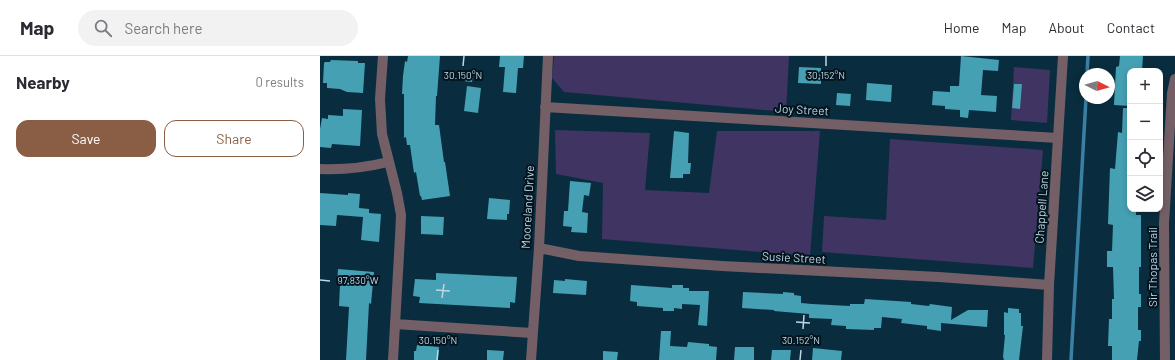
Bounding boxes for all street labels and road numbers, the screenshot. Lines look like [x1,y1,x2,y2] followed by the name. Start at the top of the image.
[775,101,829,117] street label: Joy Street
[518,165,536,249] street label: Mooreland Drive
[1031,170,1051,244] street label: Chappell Lane
[1145,227,1159,307] street label: Sir Thopas Trail
[762,248,826,266] street label: Susie Street

